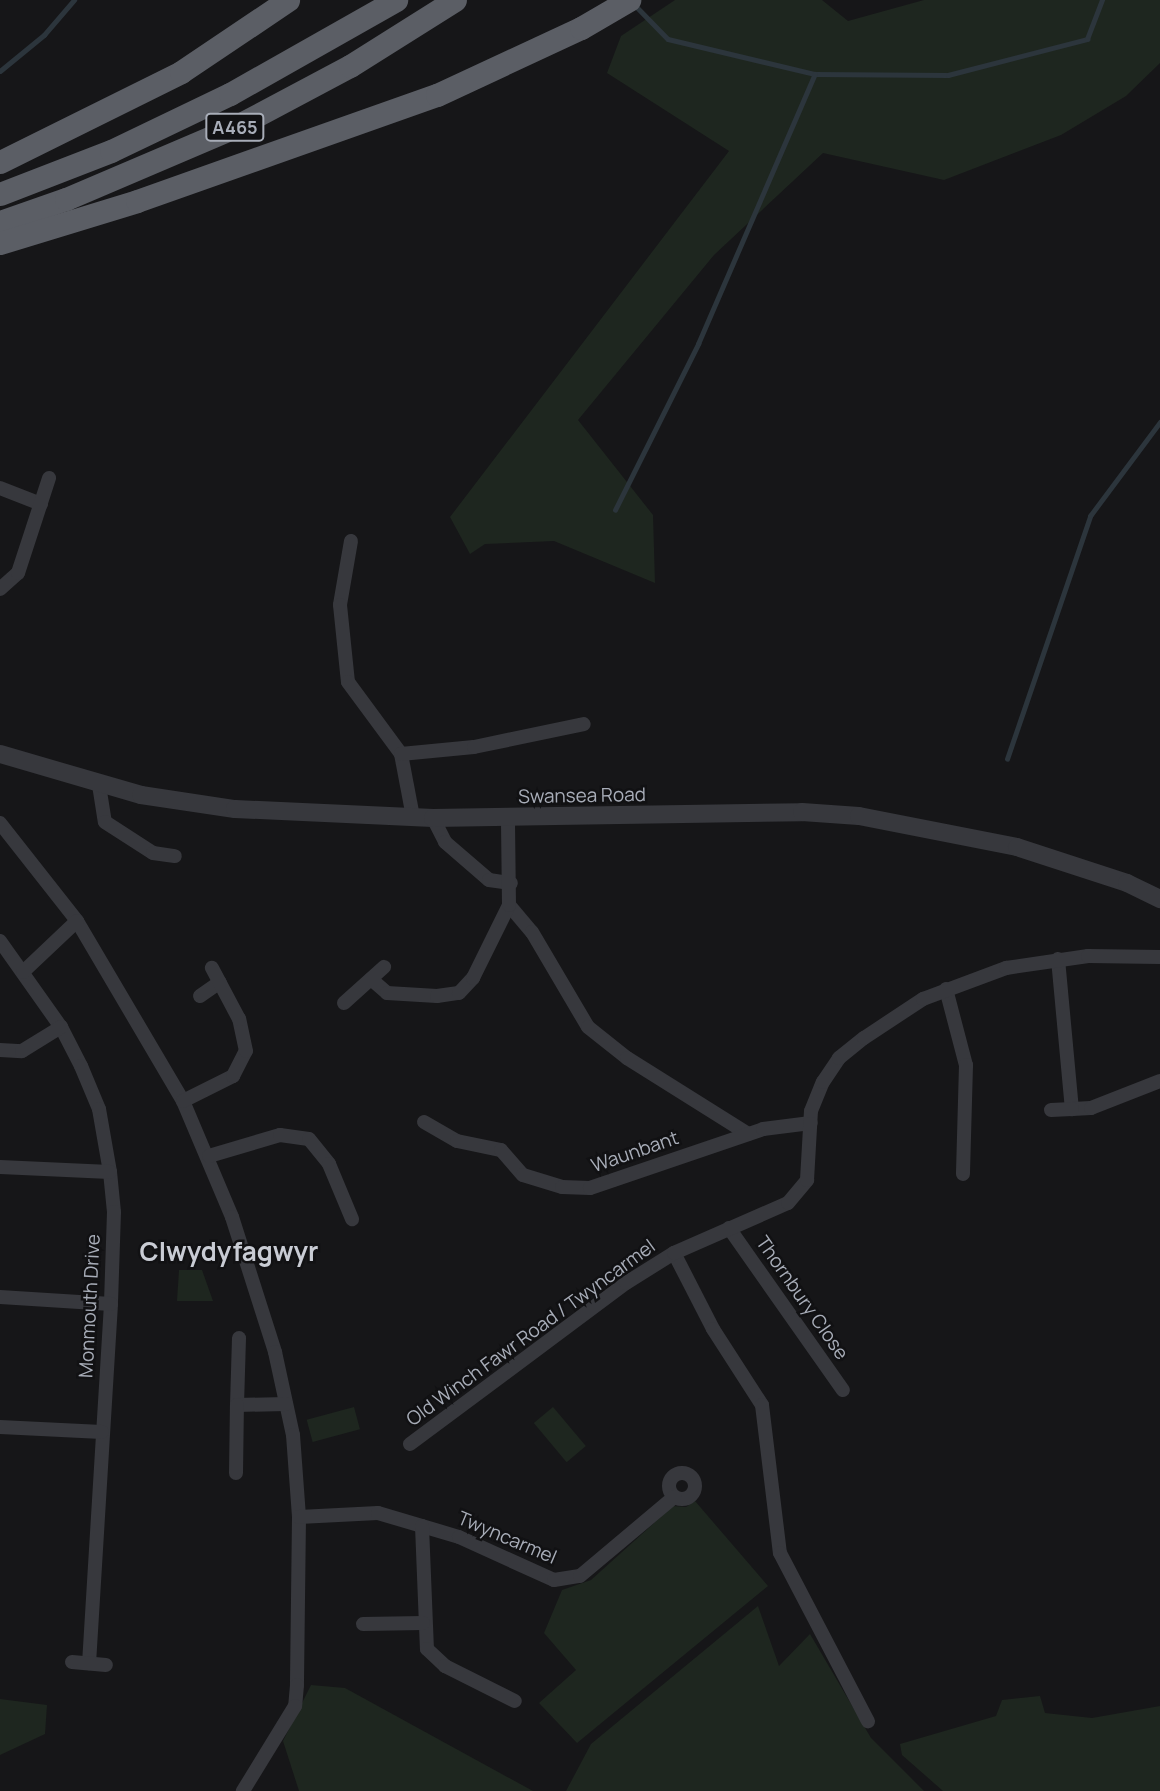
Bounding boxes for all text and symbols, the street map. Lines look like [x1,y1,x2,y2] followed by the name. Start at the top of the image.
[205,112,265,142] road number: A465
[518,783,646,809] street label: Swansea Road
[588,1126,682,1178] street label: Waunbant
[751,1232,853,1364] street label: Thornbury Close
[75,1233,105,1379] street label: Monmouth Drive
[402,1235,660,1431] street label: Old Winch Fawr Road / Twyncarmel
[140,1236,318,1268] district label: Clwydyfagwyr
[454,1507,560,1569] street label: Twyncarmel

